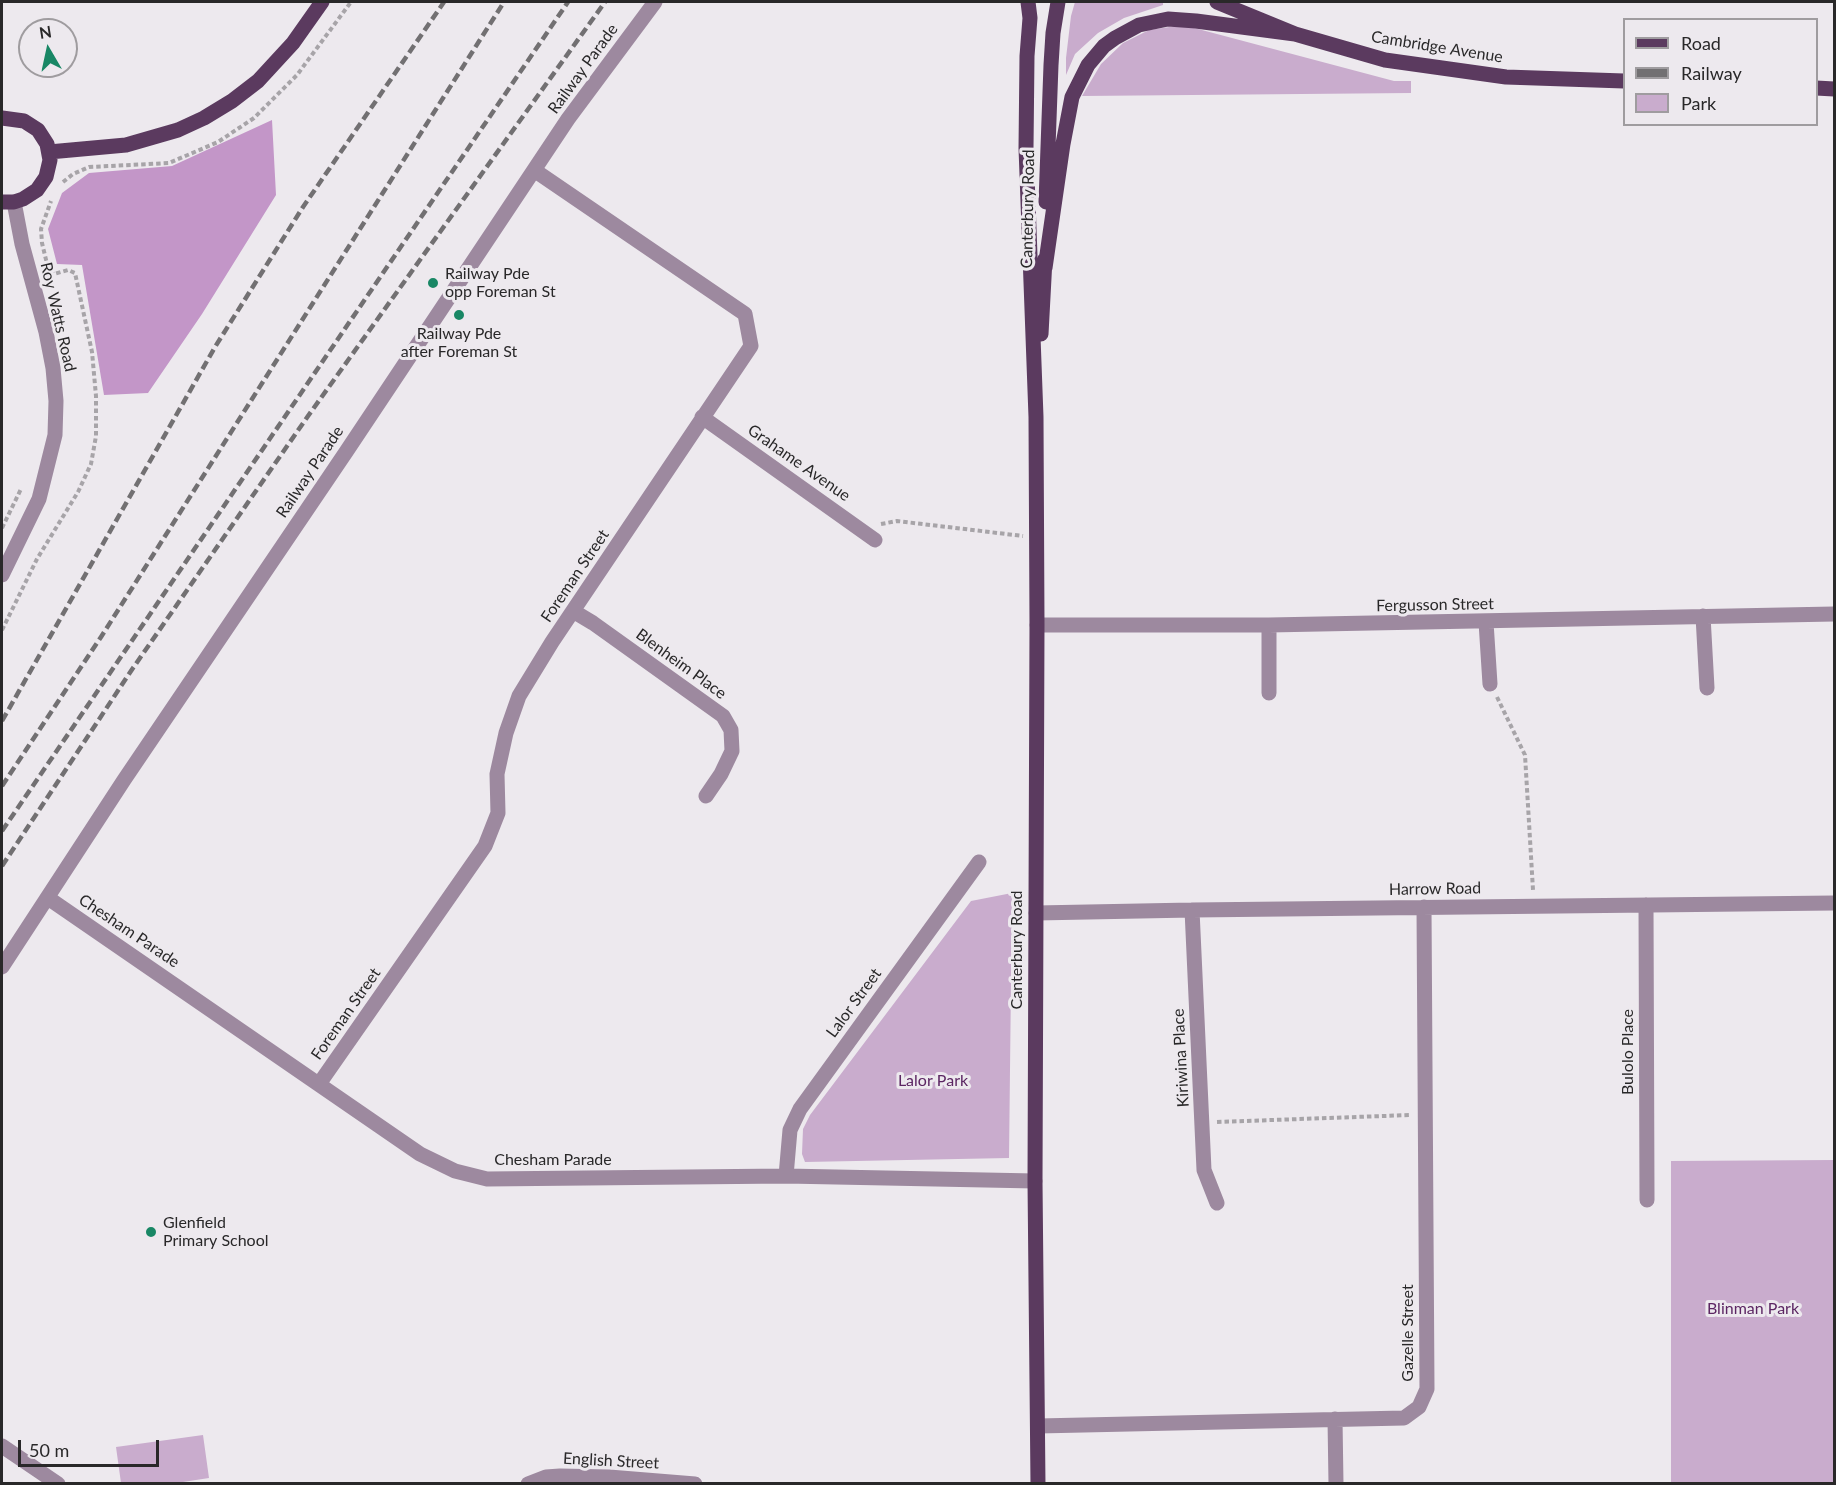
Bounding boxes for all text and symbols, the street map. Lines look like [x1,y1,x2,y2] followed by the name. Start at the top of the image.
[18,18,78,78] north arrow
[1623,18,1818,126] legend
[544,20,622,118] street label: Railway Parade
[38,21,53,42] text: N
[1370,27,1504,67] street label: Cambridge Avenue
[1681,32,1721,54] text: Road
[1681,62,1742,84] text: Railway
[1681,92,1716,114] text: Park
[1017,149,1039,269] street label: Canterbury Road
[36,260,80,374] street label: Roy Watts Road
[445,264,556,302] place label: Railway Pde opp Foreman St
[426,276,440,290] marker: Railway Pde opp Foreman St
[452,308,466,322] marker: Railway Pde after Foreman St
[401,324,517,362] place label: Railway Pde after Foreman St
[744,421,854,505] street label: Grahame Avenue
[272,423,348,521] street label: Railway Parade
[537,526,613,626] street label: Foreman Street
[1376,594,1494,616] street label: Fergusson Street
[632,625,730,703] street label: Blenheim Place
[1389,879,1481,899] street label: Harrow Road
[75,890,183,972] street label: Chesham Parade
[1007,891,1027,1009] street label: Canterbury Road
[307,964,385,1064] street label: Foreman Street
[822,965,886,1041] street label: Lalor Street
[1169,1008,1193,1108] street label: Kiriwina Place
[1618,1009,1638,1095] street label: Bulolo Place
[898,1071,968,1091] park label: Lalor Park
[494,1150,612,1170] street label: Chesham Parade
[163,1213,269,1251] place label: Glenfield Primary School
[144,1225,158,1239] marker: Glenfield Primary School
[1398,1284,1418,1382] street label: Gazelle Street
[1707,1299,1799,1319] park label: Blinman Park
[21,1428,162,1466] scale bar
[29,1439,69,1461] text: 50 m
[563,1449,659,1473] street label: English Street

